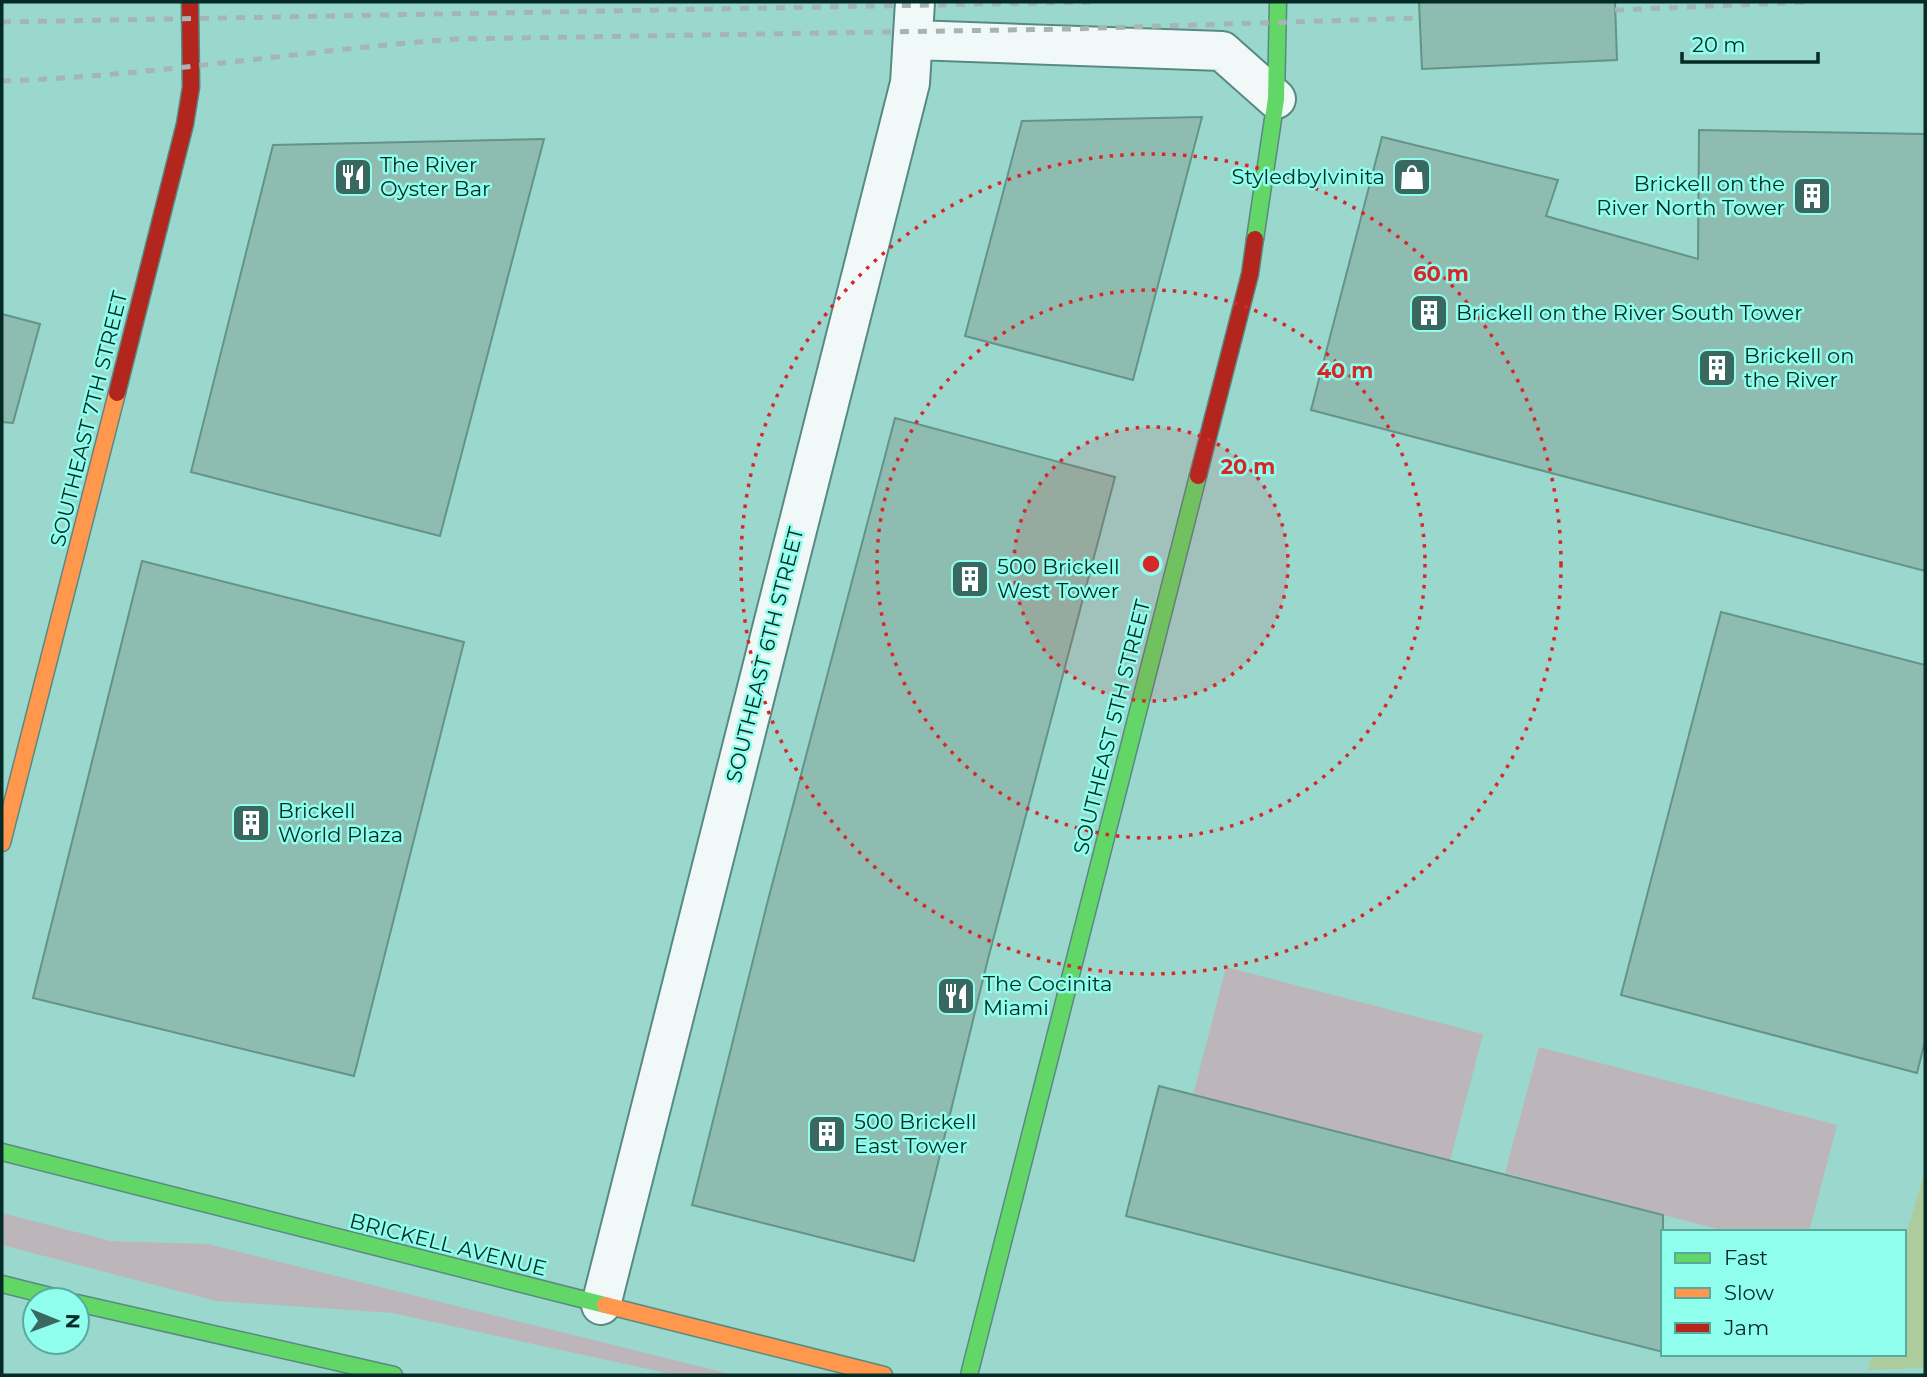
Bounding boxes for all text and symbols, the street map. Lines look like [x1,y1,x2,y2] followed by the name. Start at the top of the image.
[1682,21,1818,65] scale bar
[1692,32,1746,57] text: 20 m
[380,152,491,201] place label: The River Oyster Bar
[332,156,374,198] restaurant icon: The River Oyster Bar
[1391,156,1433,198] shop icon: StyledbyIvinita
[1232,164,1385,189] place label: StyledbyIvinita
[1596,171,1785,220] place label: Brickell on the River North Tower
[1791,175,1833,217] building icon: Brickell on the River North Tower
[1413,261,1469,286] text: 60 m
[45,289,132,549] street label: SOUTHEAST 7TH STREET
[1408,292,1450,334] building icon: Brickell on the River South Tower
[1456,300,1803,325] place label: Brickell on the River South Tower
[1744,343,1854,392] place label: Brickell on the River
[1696,347,1738,389] building icon: Brickell on the River
[1317,358,1373,383] text: 40 m
[1221,454,1275,479] text: 20 m
[721,524,808,785] street label: SOUTHEAST 6TH STREET
[1139,552,1163,576] centre of rings
[997,554,1120,603] place label: 500 Brickell West Tower
[949,558,991,600] building icon: 500 Brickell West Tower
[1068,597,1155,857] street label: SOUTHEAST 5TH STREET
[278,798,403,847] place label: Brickell World Plaza
[230,802,272,844] building icon: Brickell World Plaza
[983,971,1112,1020] place label: The Cocinita Miami
[935,975,977,1017] restaurant icon: The Cocinita Miami
[854,1109,977,1158] place label: 500 Brickell East Tower
[806,1113,848,1155] building icon: 500 Brickell East Tower
[347,1208,549,1281] street label: BRICKELL AVENUE
[1661,1230,1906,1356] legend
[1724,1245,1768,1270] text: Fast
[1724,1280,1774,1305] text: Slow
[21,1286,91,1356] north arrow
[61,1313,84,1329] text: N
[1723,1315,1769,1340] text: Jam

